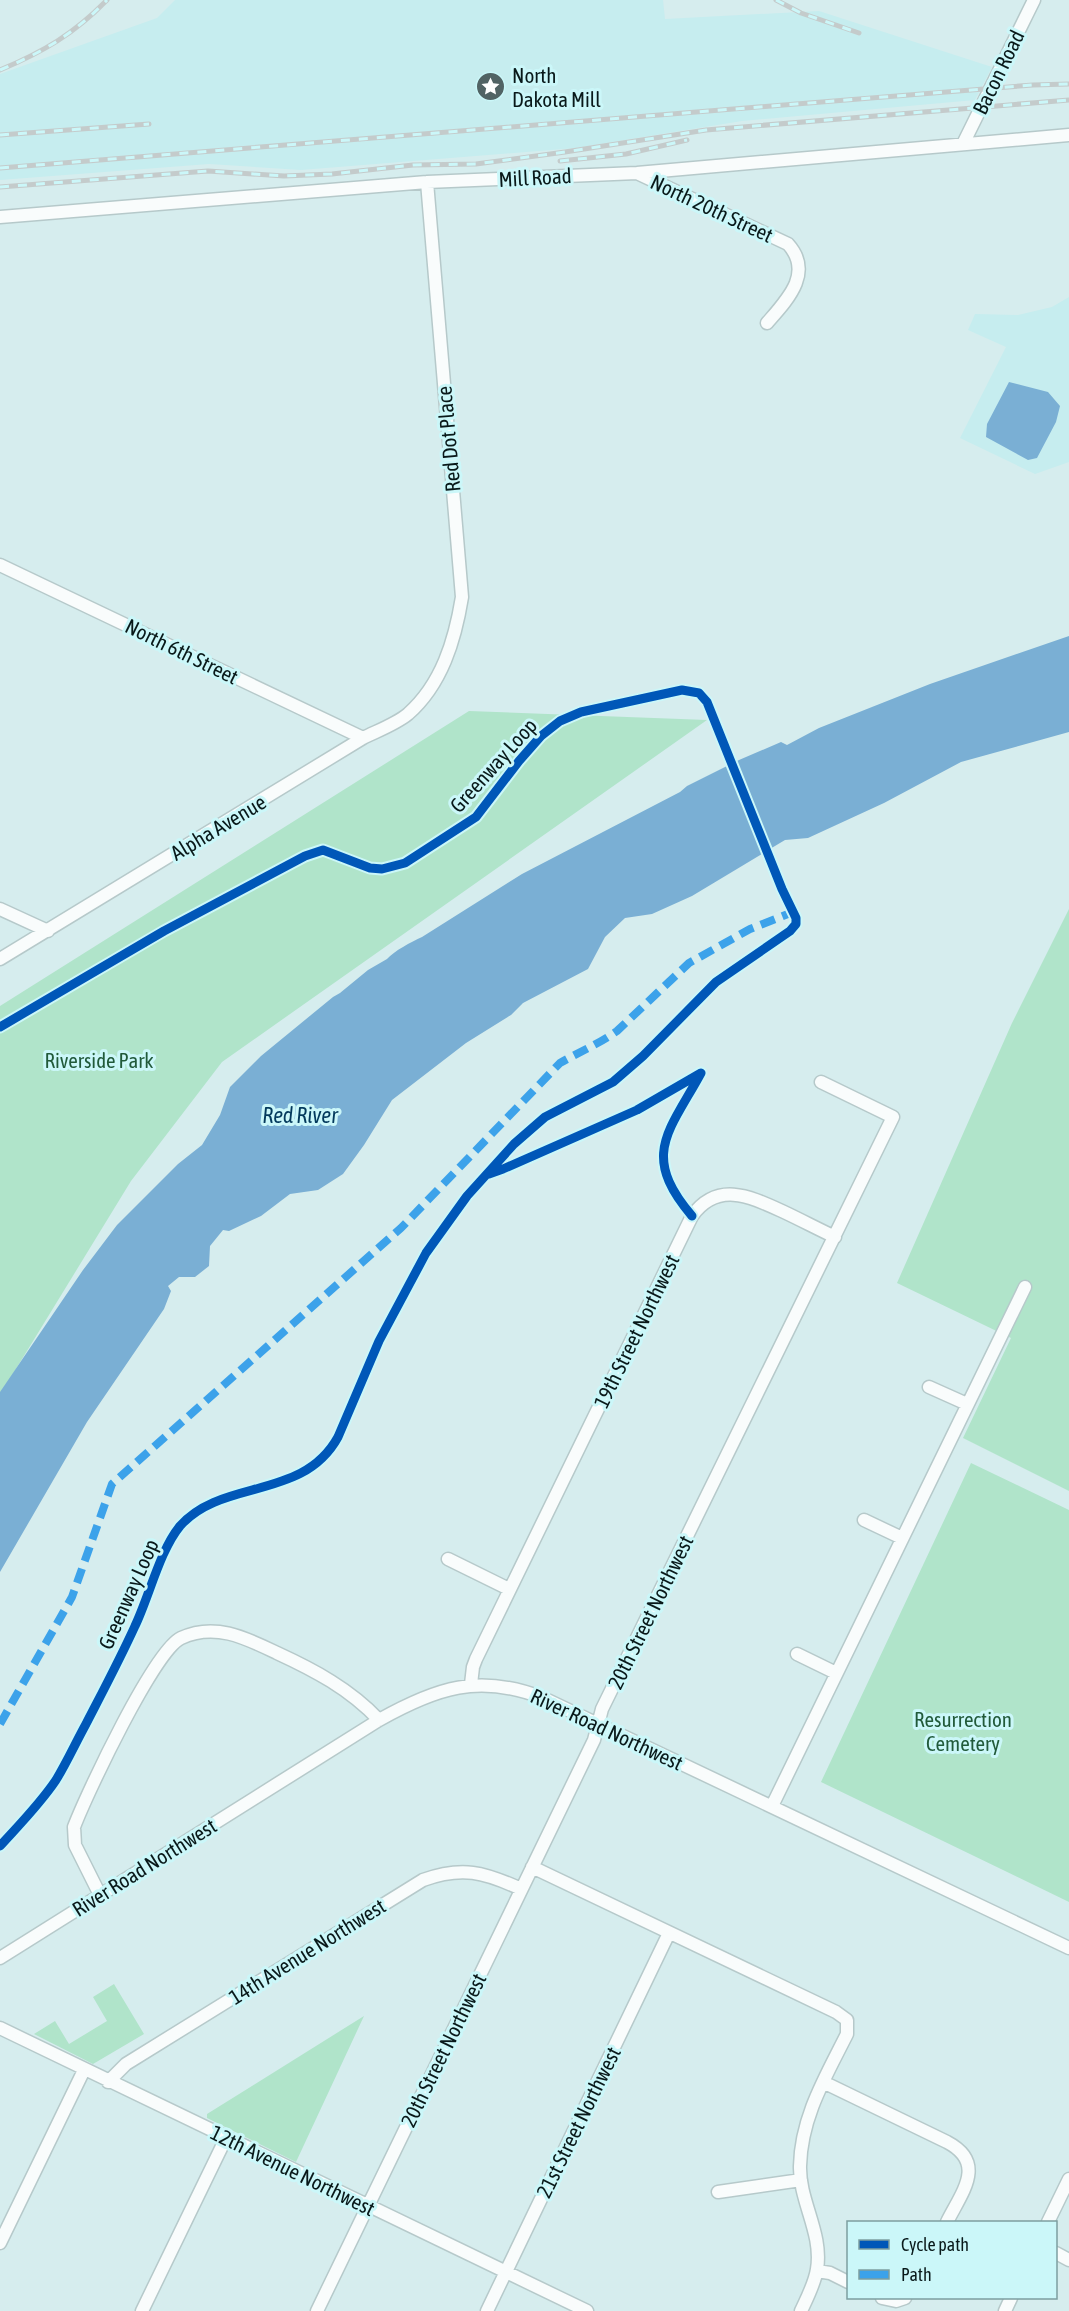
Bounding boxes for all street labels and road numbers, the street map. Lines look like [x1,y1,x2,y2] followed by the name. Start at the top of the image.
[967,26,1029,118] street label: Bacon Road
[498,163,572,191] street label: Mill Road
[647,169,777,247] street label: North 20th Street
[431,385,465,493] street label: Red Dot Place
[122,613,242,689] street label: North 6th Street
[445,713,541,817] street label: Greenway Loop
[166,789,270,865] street label: Alpha Avenue
[588,1250,684,1412] street label: 19th Street Northwest
[602,1531,698,1693] street label: 20th Street Northwest
[93,1535,163,1653] street label: Greenway Loop
[527,1683,687,1775] street label: River Road Northwest
[68,1813,220,1921] street label: River Road Northwest
[224,1893,390,2009] street label: 14th Avenue Northwest
[395,1969,491,2131] street label: 20th Street Northwest
[531,2043,625,2201] street label: 21st Street Northwest
[207,2120,379,2220] street label: 12th Avenue Northwest

